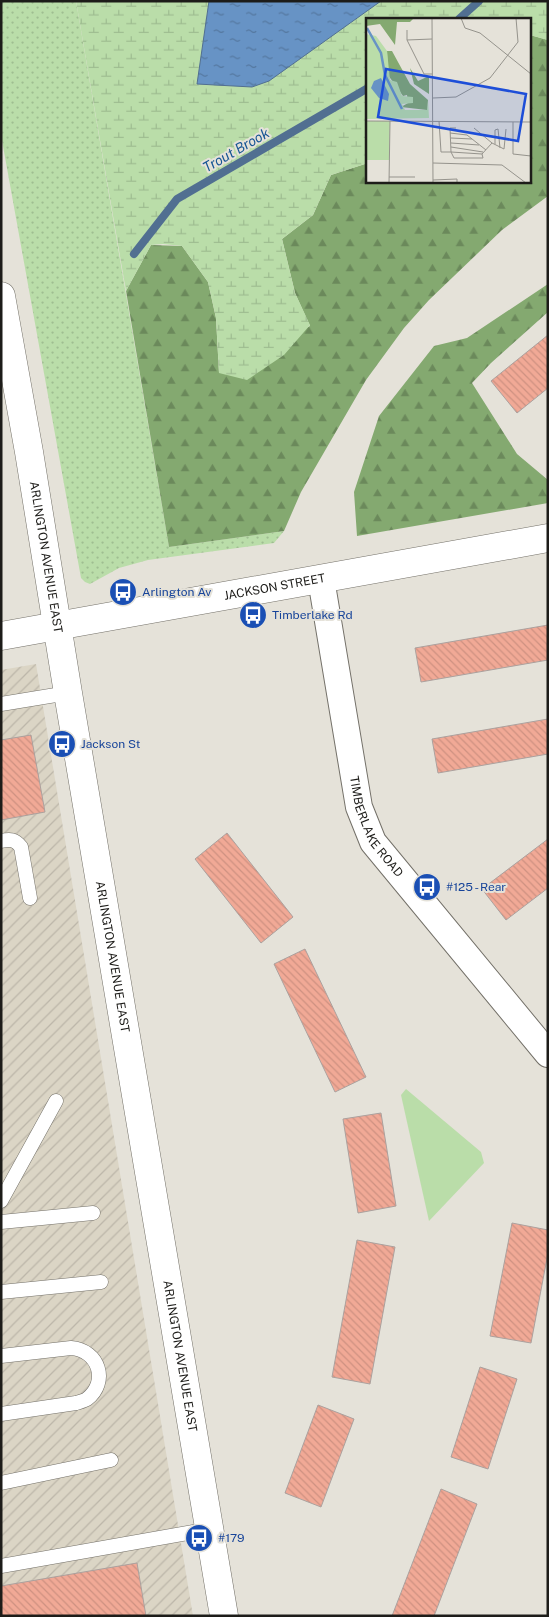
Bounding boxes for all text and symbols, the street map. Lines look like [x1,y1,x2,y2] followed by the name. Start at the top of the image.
[366,18,532,182] inset map
[200,124,272,175] water label: Trout Brook
[27,480,65,634] street label: ARLINGTON AVENUE EAST
[223,571,326,603] street label: JACKSON STREET
[108,577,138,607] bus stop icon: Arlington Av
[142,585,211,599] place label: Arlington Av
[238,600,268,630] bus stop icon: Timberlake Rd
[272,608,353,622] place label: Timberlake Rd
[47,729,77,759] bus stop icon: Jackson St
[81,737,141,751] place label: Jackson St
[347,775,406,880] street label: TIMBERLAKE ROAD
[412,872,442,902] bus stop icon: #125 - Rear
[93,880,132,1033] street label: ARLINGTON AVENUE EAST
[446,880,506,894] place label: #125 - Rear
[160,1279,200,1433] street label: ARLINGTON AVENUE EAST
[184,1523,214,1553] bus stop icon: #179
[218,1531,245,1545] place label: #179

